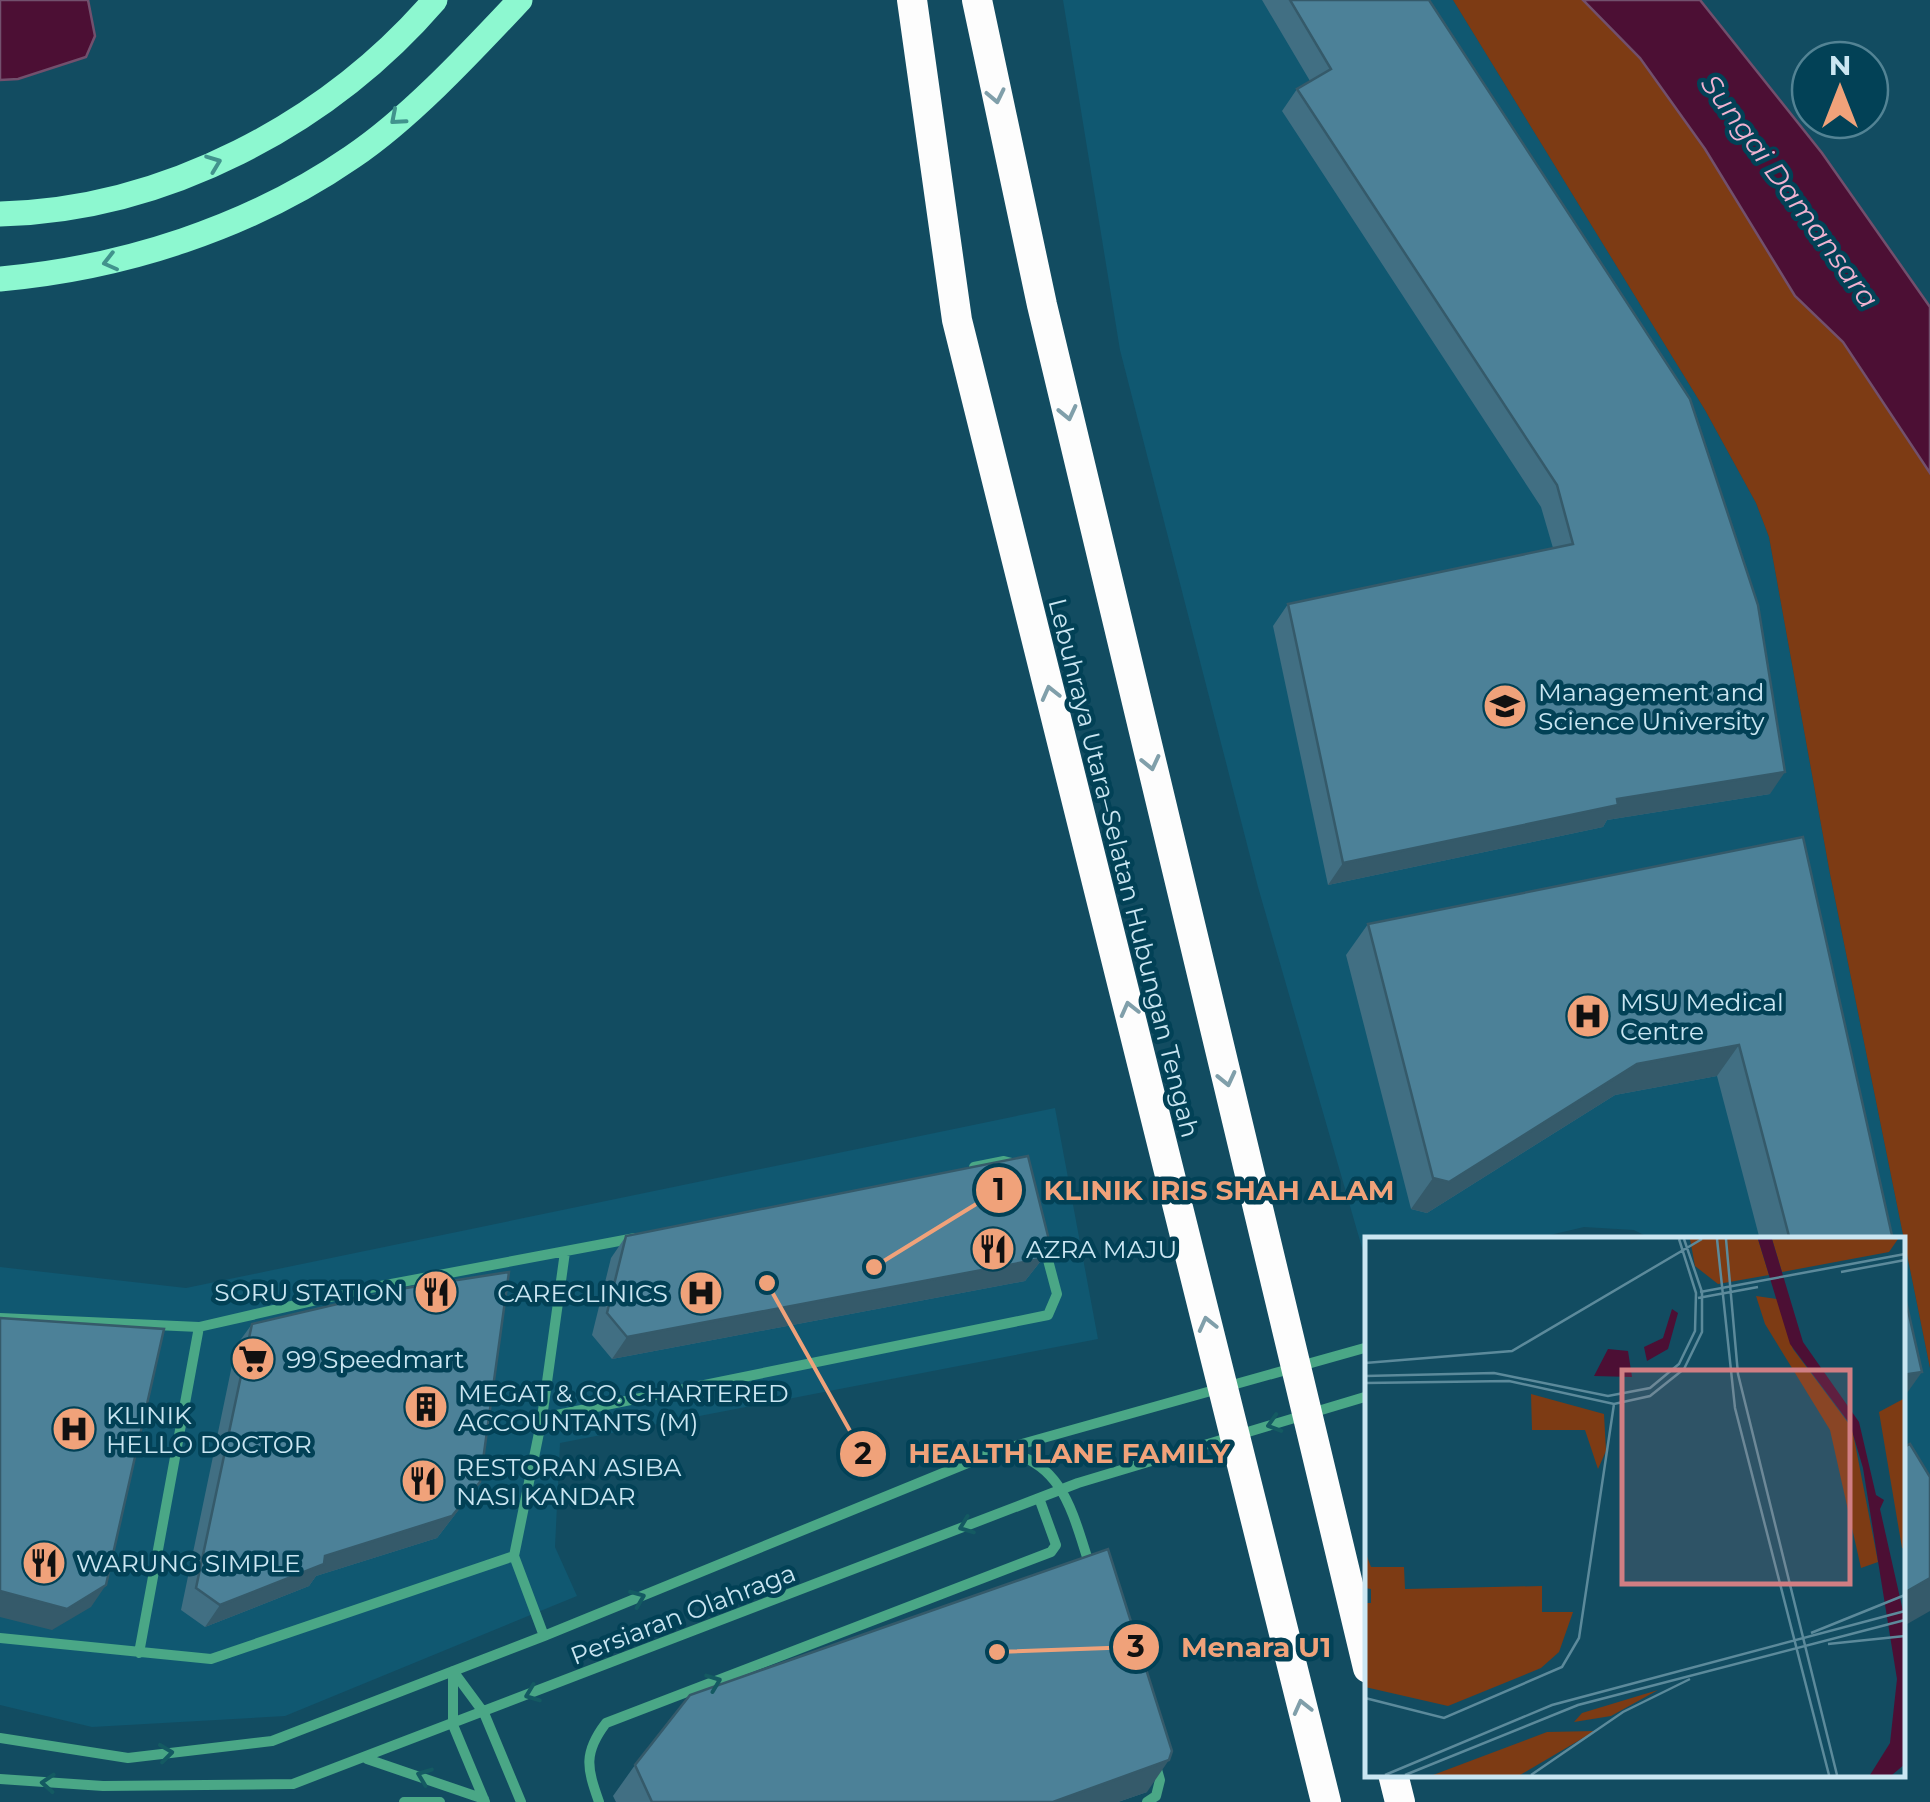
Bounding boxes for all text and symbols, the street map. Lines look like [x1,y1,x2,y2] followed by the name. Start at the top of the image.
[1790,40,1890,140] north arrow
[1829,48,1851,82] text: N
[1694,68,1886,314] water label: Sungai Damansara
[985,87,1006,104] one-way arrow
[391,106,409,124] one-way arrow
[204,155,222,175] one-way arrow
[102,250,119,271] one-way arrow
[1056,404,1077,421] one-way arrow
[1042,595,1206,1141] street label: Lebuhraya Utara–Selatan Hubungan Tengah
[1538,677,1765,736] place label: Management and Science University
[1482,683,1528,729] school or university icon: Management and Science University
[1041,685,1062,702] one-way arrow
[1139,754,1160,771] one-way arrow
[1620,987,1784,1046] place label: MSU Medical Centre
[1565,993,1611,1039] hospital icon: MSU Medical Centre
[1119,1001,1140,1018] one-way arrow
[1215,1070,1236,1087] one-way arrow
[974,1161,1415,1219] callout: KLINIK IRIS SHAH ALAM
[993,1171,1005,1208] text: 1
[1043,1173,1395,1207] text: KLINIK IRIS SHAH ALAM
[970,1226,1016,1272] restaurant icon: AZRA MAJU
[1026,1234,1177,1264] place label: AZRA MAJU
[1365,1237,1905,1777] inset map
[413,1269,459,1315] restaurant icon: SORU STATION
[678,1270,724,1316] hospital icon: CARECLINICS
[214,1277,404,1307] place label: SORU STATION
[497,1278,668,1308] place label: CARECLINICS
[1198,1316,1219,1333] one-way arrow
[230,1336,276,1382] supermarket icon: 99 Speedmart
[286,1344,464,1374] place label: 99 Speedmart
[458,1378,789,1437] place label: MEGAT & CO. CHARTERED ACCOUNTANTS (M)
[403,1384,449,1430] building icon: MEGAT & CO. CHARTERED ACCOUNTANTS (M)
[106,1400,312,1459] place label: KLINIK HELLO DOCTOR
[51,1406,97,1452] hospital icon: KLINIK HELLO DOCTOR
[1266,1412,1283,1433] one-way arrow
[838,1425,1250,1483] callout: HEALTH LANE FAMILY
[854,1435,872,1472] text: 2
[908,1436,1231,1470] text: HEALTH LANE FAMILY
[456,1452,681,1511] place label: RESTORAN ASIBA NASI KANDAR
[400,1458,446,1504] restaurant icon: RESTORAN ASIBA NASI KANDAR
[958,1514,975,1535] one-way arrow
[21,1540,67,1586] restaurant icon: WARUNG SIMPLE
[76,1548,301,1578] place label: WARUNG SIMPLE
[566,1557,800,1671] street label: Persiaran Olahraga
[628,1589,646,1609] one-way arrow
[1111,1618,1351,1676] callout: Menara U1
[1126,1628,1145,1665] text: 3
[1181,1630,1331,1664] text: Menara U1
[704,1673,721,1694] one-way arrow
[525,1683,542,1703] one-way arrow
[1293,1699,1314,1716] one-way arrow
[158,1743,174,1764] one-way arrow
[417,1767,434,1788] one-way arrow
[40,1772,56,1794] one-way arrow

